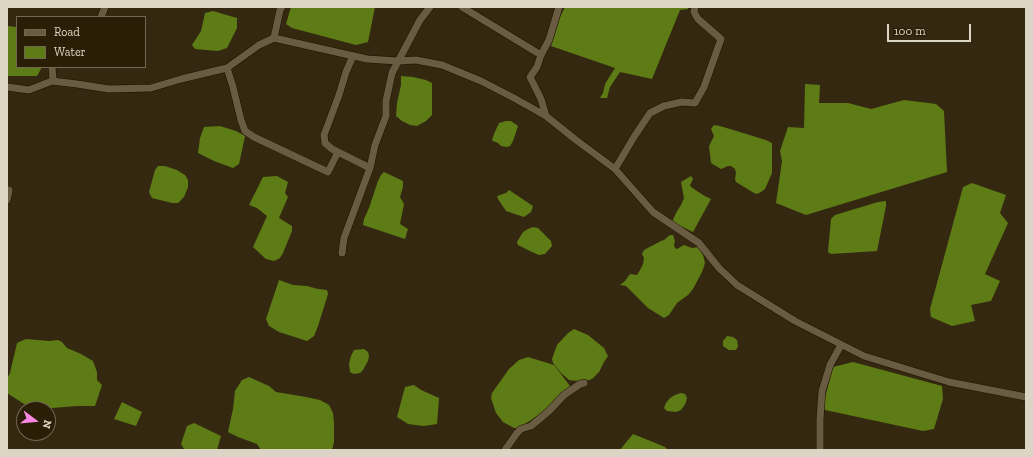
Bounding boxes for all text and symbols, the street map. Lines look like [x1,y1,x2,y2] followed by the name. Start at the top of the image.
[16,16,146,68] legend
[889,16,973,42] scale bar
[894,24,926,38] text: 100 m
[54,25,80,39] text: Road
[54,45,86,59] text: Water
[16,401,56,441] north arrow
[40,418,54,430] text: N

